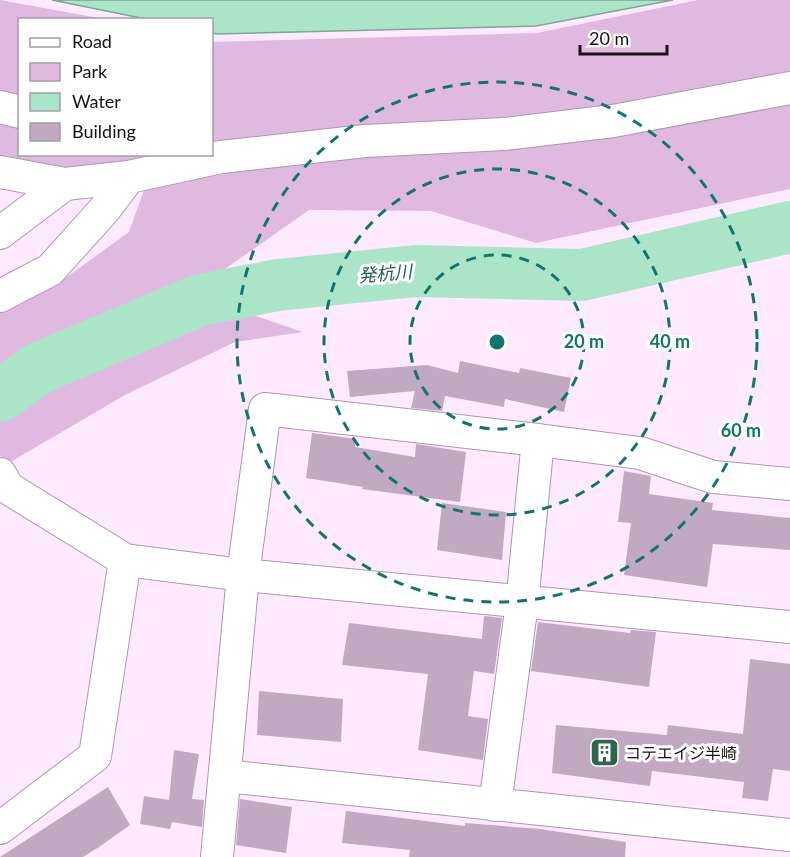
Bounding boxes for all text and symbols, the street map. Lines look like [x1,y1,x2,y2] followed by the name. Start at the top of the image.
[18,18,213,156] legend
[580,18,667,56] scale bar
[589,27,629,49] text: 20 m
[72,30,112,52] text: Road
[72,60,108,82] text: Park
[72,90,121,112] text: Water
[72,120,136,142] text: Building
[357,260,415,286] water label: 発杭川
[564,330,604,352] text: 20 m
[650,330,690,352] text: 40 m
[487,332,507,352] centre of rings
[721,419,761,441] text: 60 m
[588,737,620,769] building icon: コテエイジ半崎
[625,743,737,762] place label: コテエイジ半崎

